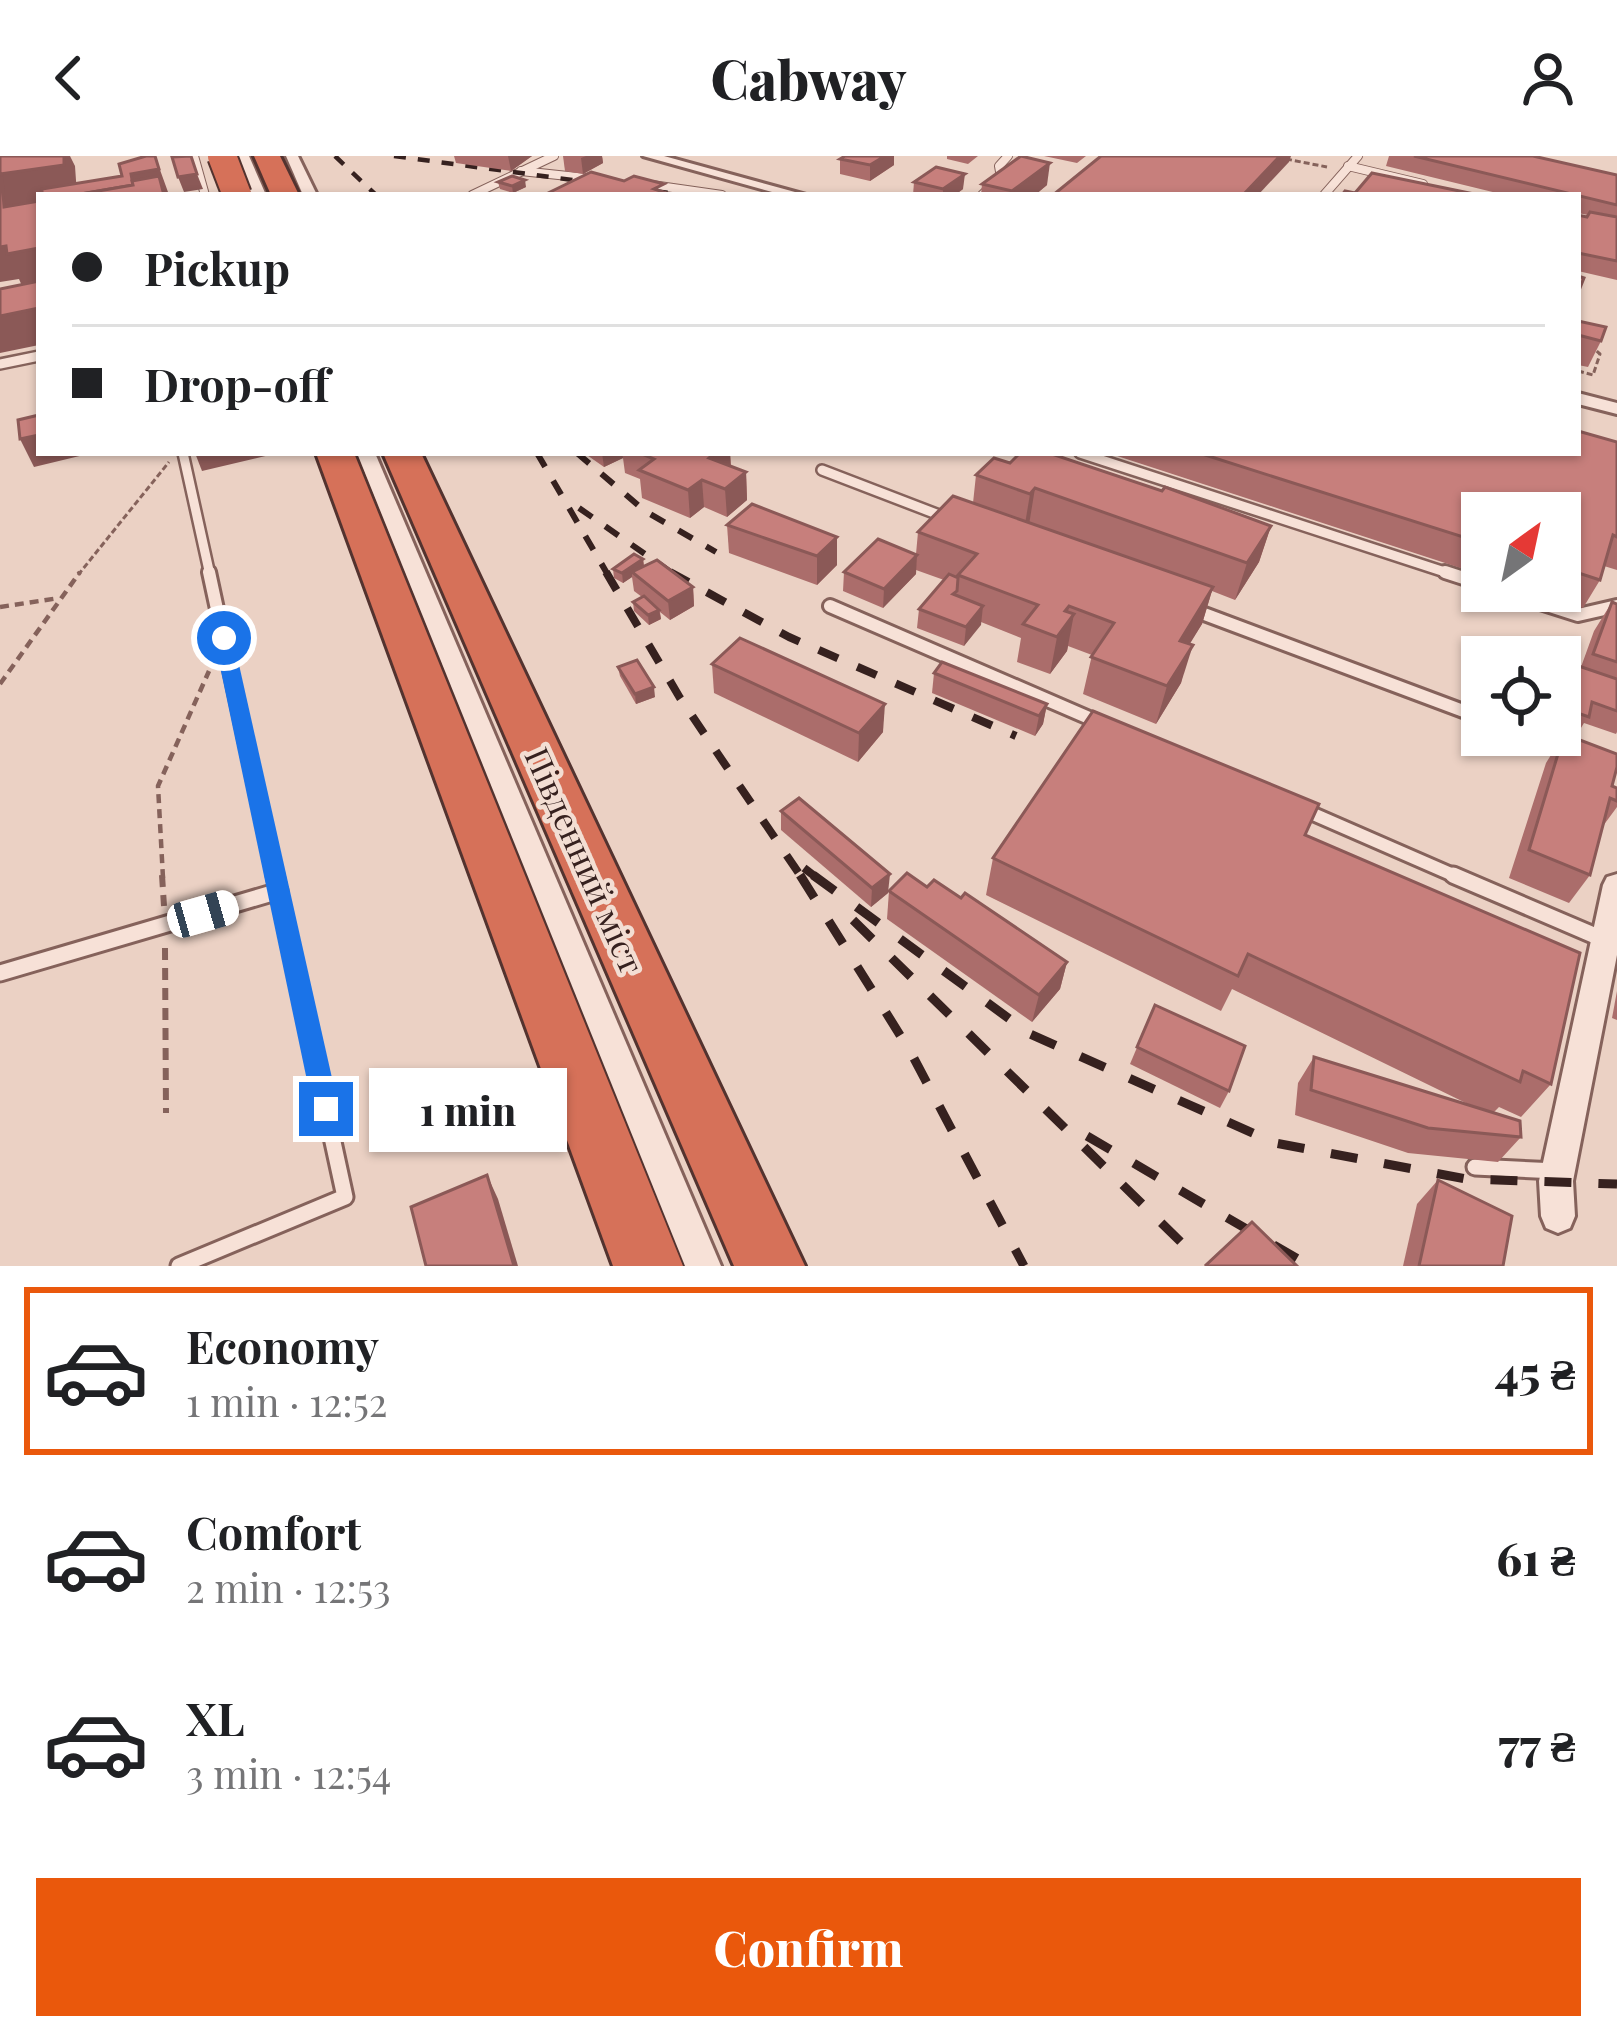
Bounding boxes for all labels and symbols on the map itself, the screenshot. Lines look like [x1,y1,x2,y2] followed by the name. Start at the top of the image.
[1461,492,1581,612] north arrow
[197,611,251,665] route start
[516,740,656,980] street label: Південний міст
[163,887,243,941] car
[368,1067,566,1151] callout: 1 min
[299,1082,353,1136] route end

